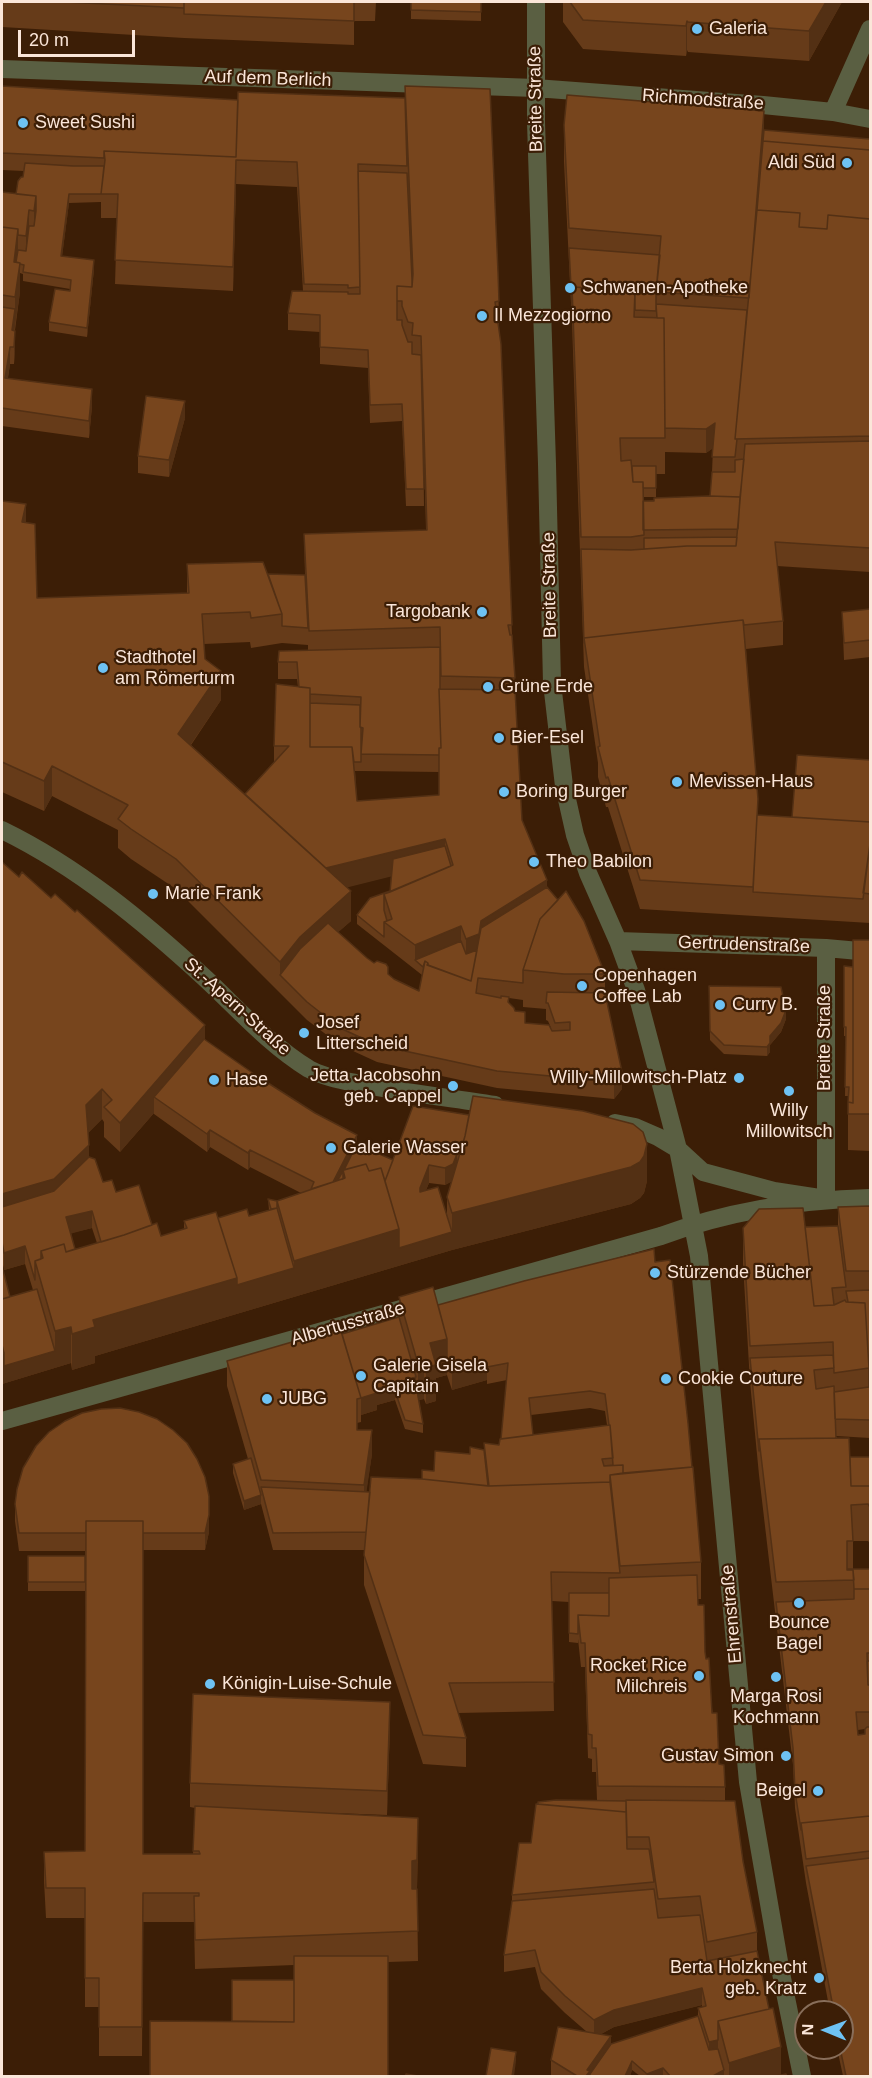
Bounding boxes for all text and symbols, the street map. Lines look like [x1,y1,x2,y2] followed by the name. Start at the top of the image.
[21,18,138,56] scale bar
[709,18,767,40] place label: Galeria
[690,22,704,36] marker: Galeria
[29,30,69,50] text: 20 m
[524,46,548,152] street label: Breite Straße
[204,66,332,92] street label: Auf dem Berlich
[641,85,765,115] street label: Richmodstraße
[35,112,135,134] place label: Sweet Sushi
[16,116,30,130] marker: Sweet Sushi
[768,152,835,174] place label: Aldi Süd
[840,156,854,170] marker: Aldi Süd
[582,277,748,299] place label: Schwanen-Apotheke
[563,281,577,295] marker: Schwanen-Apotheke
[494,305,611,327] place label: Il Mezzogiorno
[475,309,489,323] marker: Il Mezzogiorno
[538,532,562,638] street label: Breite Straße
[386,601,470,623] place label: Targobank
[475,605,489,619] marker: Targobank
[115,647,235,690] place label: Stadthotel am Römerturm
[96,661,110,675] marker: Stadthotel am Römerturm
[500,676,593,698] place label: Grüne Erde
[481,680,495,694] marker: Grüne Erde
[511,727,584,749] place label: Bier-Esel
[492,731,506,745] marker: Bier-Esel
[689,771,813,793] place label: Mevissen-Haus
[670,775,684,789] marker: Mevissen-Haus
[516,781,627,803] place label: Boring Burger
[497,785,511,799] marker: Boring Burger
[546,851,652,873] place label: Theo Babilon
[527,855,541,869] marker: Theo Babilon
[165,883,261,905] place label: Marie Frank
[146,887,160,901] marker: Marie Frank
[678,932,810,958] street label: Gertrudenstraße
[179,953,295,1061] street label: St.-Apern-Straße
[594,965,697,1008] place label: Copenhagen Coffee Lab
[575,979,589,993] marker: Copenhagen Coffee Lab
[814,985,836,1091] street label: Breite Straße
[732,994,798,1016] place label: Curry B.
[713,998,727,1012] marker: Curry B.
[316,1012,408,1054] place label: Josef Litterscheid
[297,1026,311,1040] marker: Josef Litterscheid
[310,1065,441,1108] place label: Jetta Jacobsohn geb. Cappel
[550,1067,727,1089] place label: Willy-Millowitsch-Platz
[226,1069,268,1091] place label: Hase
[732,1071,746,1085] marker: Willy-Millowitsch-Platz
[207,1073,221,1087] marker: Hase
[446,1079,460,1093] marker: Jetta Jacobsohn geb. Cappel
[782,1084,796,1098] marker: Willy Millowitsch
[745,1100,833,1142] place label: Willy Millowitsch
[343,1137,466,1159] place label: Galerie Wasser
[324,1141,338,1155] marker: Galerie Wasser
[667,1262,811,1284] place label: Stürzende Bücher
[648,1266,662,1280] marker: Stürzende Bücher
[289,1297,407,1351] street label: Albertusstraße
[373,1355,487,1398] place label: Galerie Gisela Capitain
[678,1368,803,1390] place label: Cookie Couture
[354,1369,368,1383] marker: Galerie Gisela Capitain
[659,1372,673,1386] marker: Cookie Couture
[279,1388,327,1410] place label: JUBG
[260,1392,274,1406] marker: JUBG
[717,1564,747,1664] street label: Ehrenstraße
[792,1596,806,1610] marker: Bounce Bagel
[768,1612,830,1654] place label: Bounce Bagel
[590,1655,687,1698] place label: Rocket Rice Milchreis
[692,1669,706,1683] marker: Rocket Rice Milchreis
[769,1670,783,1684] marker: Marga Rosi Kochmann
[222,1673,392,1695] place label: Königin-Luise-Schule
[203,1677,217,1691] marker: Königin-Luise-Schule
[730,1686,822,1728] place label: Marga Rosi Kochmann
[661,1745,774,1767] place label: Gustav Simon
[779,1749,793,1763] marker: Gustav Simon
[756,1780,806,1802] place label: Beigel
[811,1784,825,1798] marker: Beigel
[670,1957,807,2000] place label: Berta Holzknecht geb. Kratz
[812,1971,826,1985] marker: Berta Holzknecht geb. Kratz
[794,2000,854,2060] north arrow
[799,2024,816,2036] text: N

